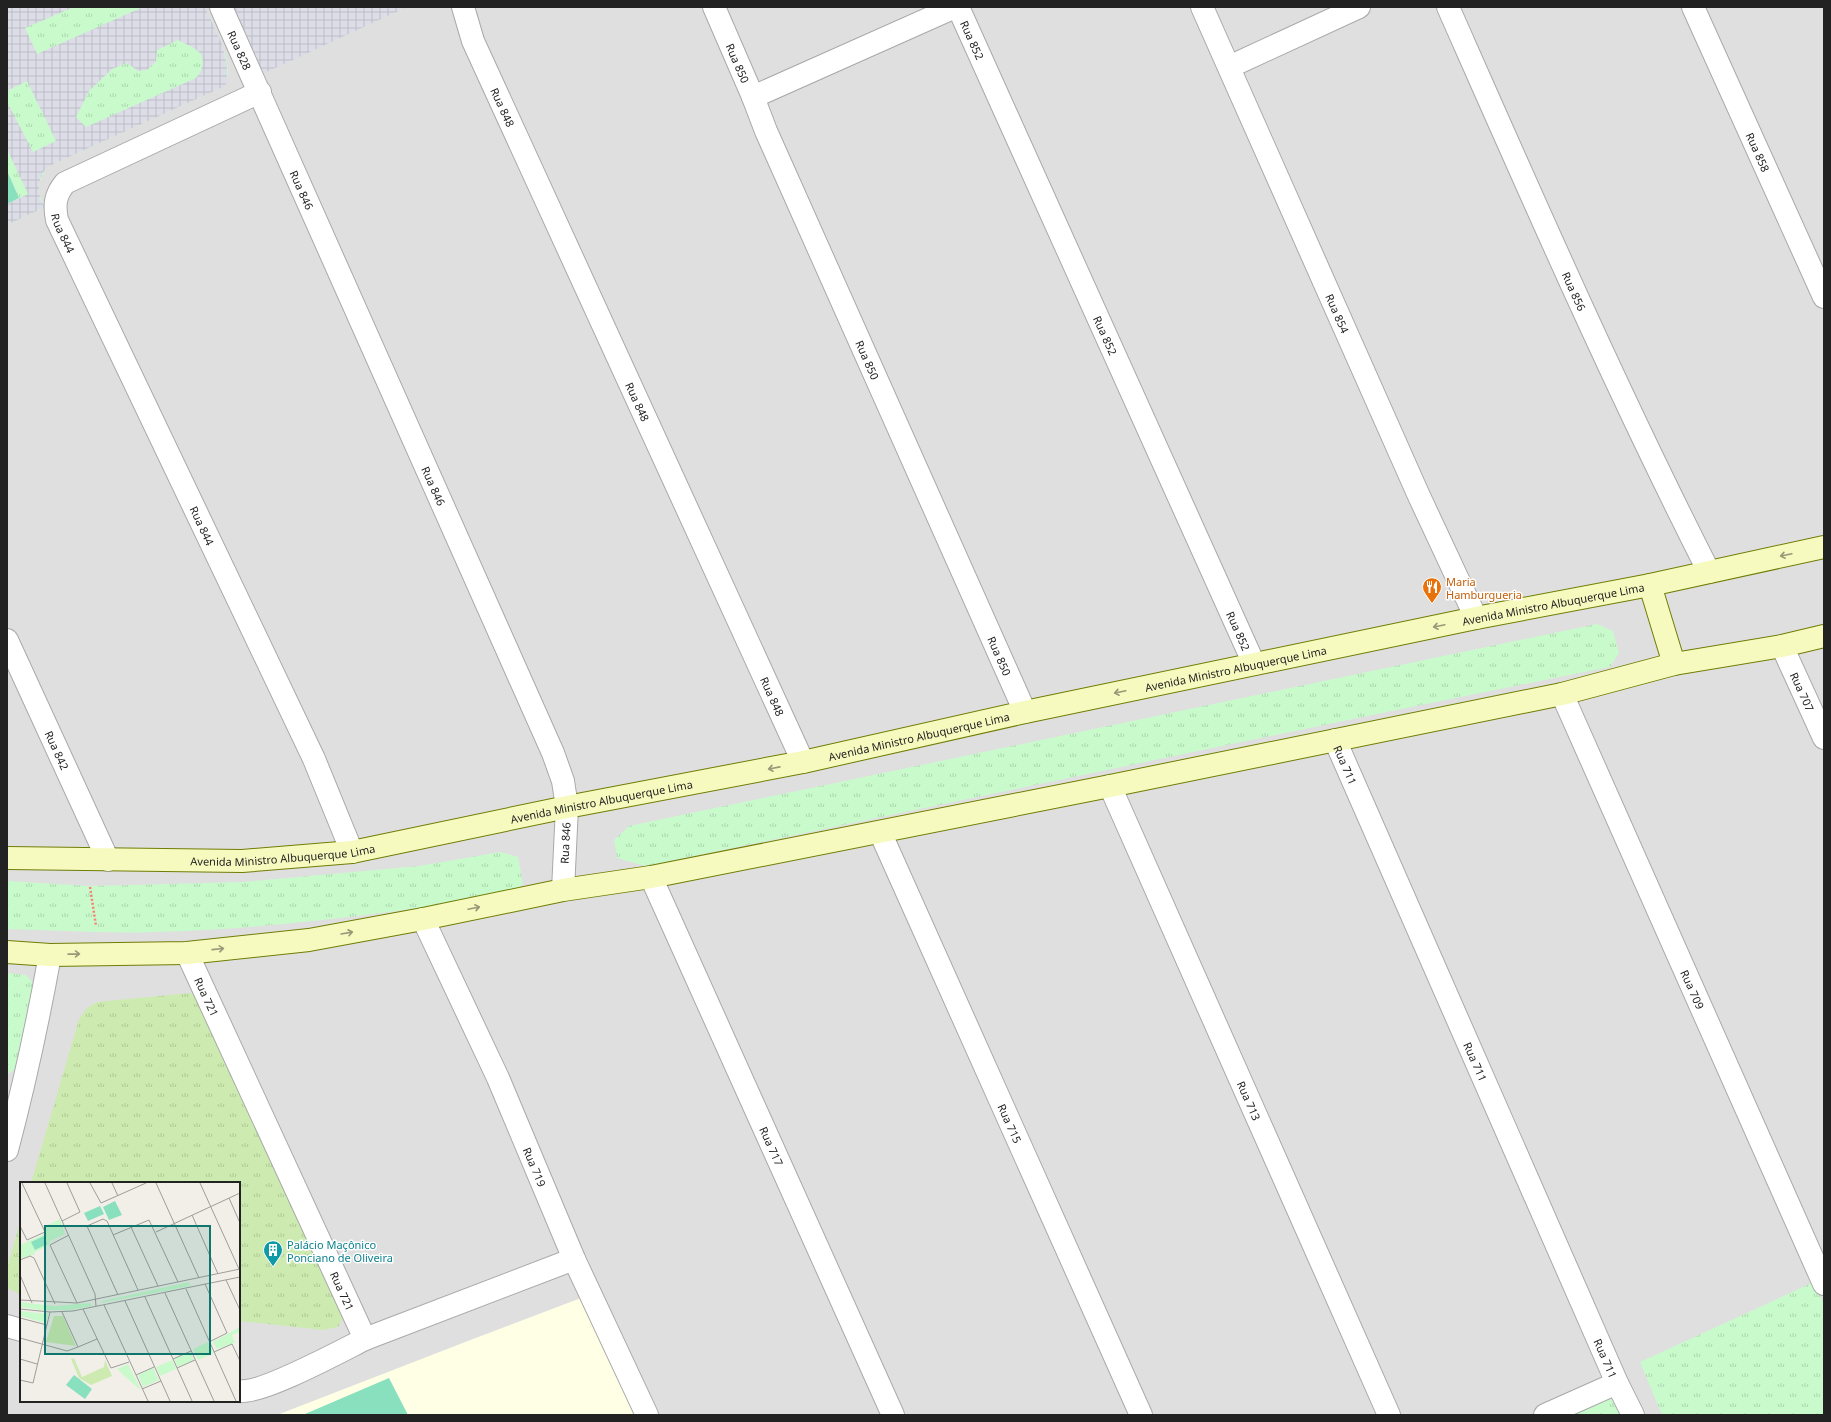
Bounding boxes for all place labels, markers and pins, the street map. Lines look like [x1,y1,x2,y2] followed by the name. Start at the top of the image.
[1446,574,1522,602] place label: Maria Hamburgueria
[1421,576,1443,604] restaurant icon: Maria Hamburgueria
[287,1237,393,1265] place label: Palácio Maçônico Ponciano de Oliveira
[262,1239,284,1267] building icon: Palácio Maçônico Ponciano de Oliveira

